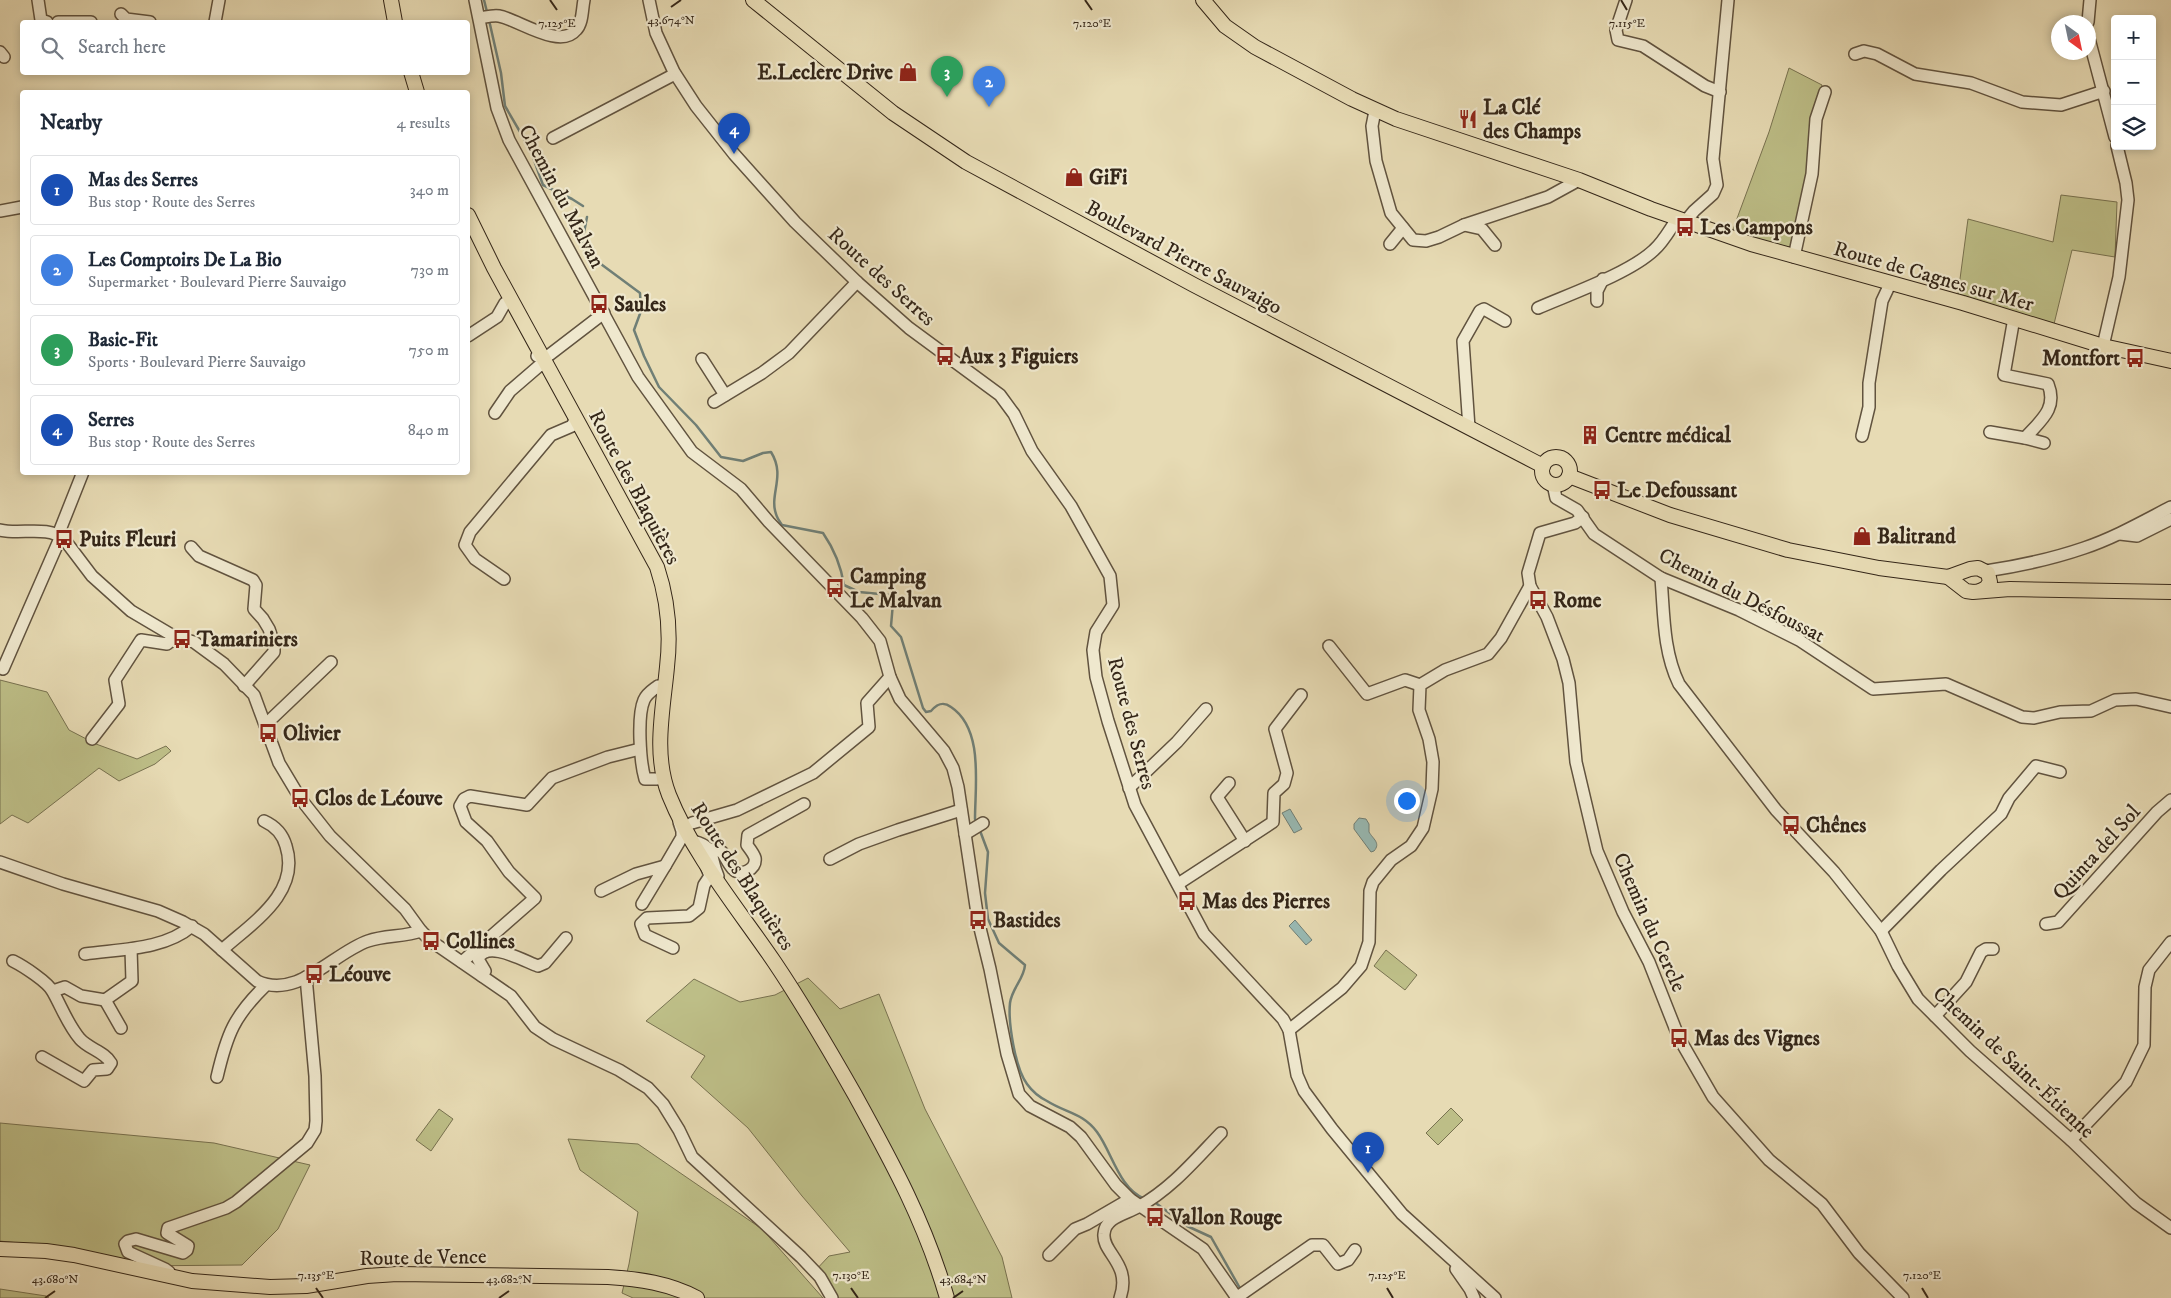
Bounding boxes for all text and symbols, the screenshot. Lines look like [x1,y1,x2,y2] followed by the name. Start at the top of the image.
[647,13,695,28] text: 43.674°N
[2051,15,2096,60] north arrow
[2111,15,2156,150] map controls
[2111,15,2156,60] button: +
[538,16,576,31] text: 7.125°E
[1073,16,1112,31] text: 7.120°E
[1609,16,1646,31] text: 7.115°E
[20,20,470,75] search box
[38,34,66,62] icon: search
[78,36,166,59] text: Search here
[931,56,963,97] pin: 3
[757,60,893,86] place label: E.Leclerc Drive
[2111,60,2156,105] button: −
[897,61,919,83] shop icon: E.Leclerc Drive
[973,66,1005,107] pin: 2
[1483,95,1581,145] place label: La Clé des Champs
[2111,105,2156,150] button: layers
[1457,108,1479,130] restaurant icon: La Clé des Champs
[40,110,102,136] text: Nearby
[397,113,450,133] text: 4 results
[718,113,750,154] pin: 4
[512,120,610,273] street label: Chemin du Malvan
[1089,165,1128,191] place label: GiFi
[1063,166,1085,188] shop icon: GiFi
[88,169,198,192] text: Mas des Serres
[54,180,60,200] text: 1
[410,180,449,200] text: 340 m
[88,192,255,212] text: Bus stop · Route des Serres
[1081,195,1286,321] street label: Boulevard Pierre Sauvaigo
[1700,215,1813,241] place label: Les Campons
[1674,216,1696,238] bus stop icon: Les Campons
[822,222,941,332] street label: Route des Serres
[1831,236,2037,318] street label: Route de Cagnes sur Mer
[88,249,281,272] text: Les Comptoirs De La Bio
[53,260,61,280] text: 2
[411,260,449,280] text: 730 m
[88,272,346,292] text: Supermarket · Boulevard Pierre Sauvaigo
[614,292,666,318] place label: Saules
[588,293,610,315] bus stop icon: Saules
[88,329,158,352] text: Basic-Fit
[54,340,60,360] text: 3
[409,340,449,360] text: 750 m
[959,344,1078,370] place label: Aux 3 Figuiers
[934,345,956,367] bus stop icon: Aux 3 Figuiers
[2042,346,2120,372] place label: Montfort
[2124,347,2146,369] bus stop icon: Montfort
[88,352,306,372] text: Sports · Boulevard Pierre Sauvaigo
[582,406,686,569] street label: Route des Blaquières
[88,409,134,432] text: Serres
[52,420,62,440] text: 4
[408,420,449,440] text: 840 m
[1605,423,1732,449] place label: Centre médical
[1579,424,1601,446] building icon: Centre médical
[88,432,255,452] text: Bus stop · Route des Serres
[1617,478,1737,504] place label: Le Defoussant
[1591,479,1613,501] bus stop icon: Le Defoussant
[1877,524,1956,550] place label: Balitrand
[1851,525,1873,547] shop icon: Balitrand
[79,527,177,553] place label: Puits Fleuri
[53,528,75,550] bus stop icon: Puits Fleuri
[1654,543,1829,649] street label: Chemin du Désfoussat
[850,564,943,614] place label: Camping Le Malvan
[824,577,846,599] bus stop icon: Camping Le Malvan
[1553,588,1602,614] place label: Rome
[1527,589,1549,611] bus stop icon: Rome
[196,627,298,653] place label: Tamariniers
[171,628,193,650] bus stop icon: Tamariniers
[1101,654,1161,792] street label: Route des Serres
[283,721,342,747] place label: Olivier
[257,722,279,744] bus stop icon: Olivier
[315,786,443,812] place label: Clos de Léouve
[289,787,311,809] bus stop icon: Clos de Léouve
[1394,788,1420,814] your location
[685,798,800,956] street label: Route des Blaquières
[2047,799,2147,906] street label: Quinta del Sol
[1806,813,1866,839] place label: Chênes
[1780,814,1802,836] bus stop icon: Chênes
[1607,849,1692,996] street label: Chemin du Cercle
[1202,889,1330,915] place label: Mas des Pierres
[1176,890,1198,912] bus stop icon: Mas des Pierres
[993,908,1061,934] place label: Bastides
[967,909,989,931] bus stop icon: Bastides
[446,929,515,955] place label: Collines
[420,930,442,952] bus stop icon: Collines
[329,962,391,988] place label: Léouve
[303,963,325,985] bus stop icon: Léouve
[1927,980,2100,1145] street label: Chemin de Saint-Étienne
[1694,1026,1820,1052] place label: Mas des Vignes
[1668,1027,1690,1049] bus stop icon: Mas des Vignes
[1352,1132,1384,1173] pin: 1
[1169,1205,1283,1231] place label: Vallon Rouge
[1144,1206,1166,1228] bus stop icon: Vallon Rouge
[359,1244,487,1272] street label: Route de Vence
[298,1268,335,1283] text: 7.135°E
[833,1268,870,1283] text: 7.130°E
[1368,1268,1406,1283] text: 7.125°E
[1903,1268,1942,1283] text: 7.120°E
[32,1272,78,1287] text: 43.680°N
[486,1272,532,1287] text: 43.682°N
[939,1272,987,1287] text: 43.684°N

